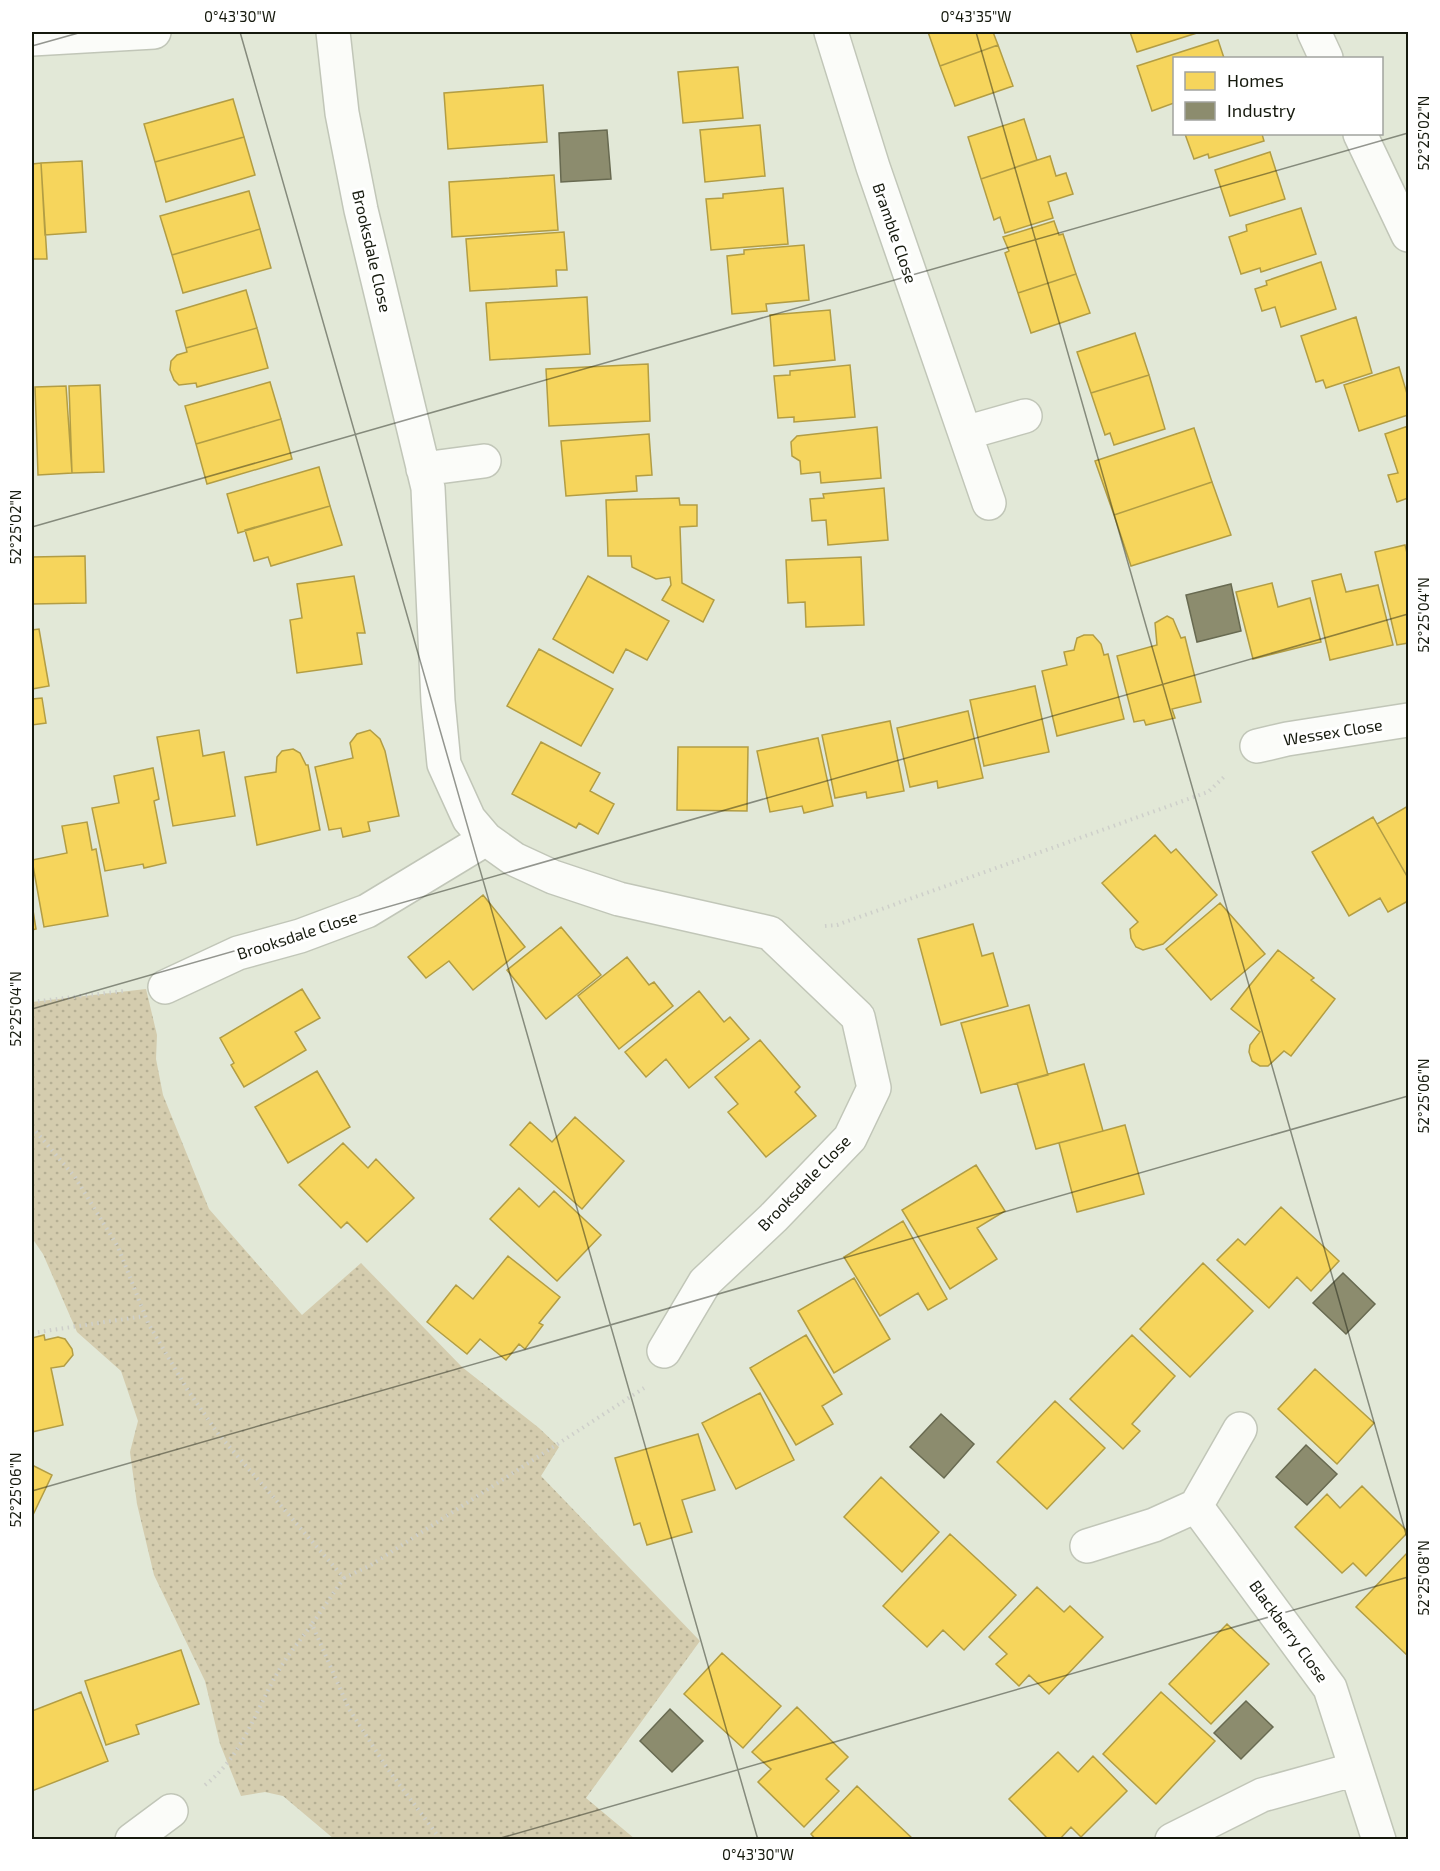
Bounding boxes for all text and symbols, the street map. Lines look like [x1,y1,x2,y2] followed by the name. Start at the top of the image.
[204,7,276,25] text: 0°43'30"W
[940,7,1012,25] text: 0°43'35"W
[1173,57,1383,135] legend
[1227,69,1284,91] text: Homes
[1414,96,1432,170] text: 52°25'02"N
[1227,99,1296,121] text: Industry
[869,180,922,286] street label: Bramble Close
[349,188,396,314] street label: Brooksdale Close
[6,490,24,564] text: 52°25'02"N
[1414,577,1432,653] text: 52°25'04"N
[1282,714,1384,749] street label: Wessex Close
[234,906,359,963] street label: Brooksdale Close
[6,971,24,1047] text: 52°25'04"N
[1414,1058,1432,1134] text: 52°25'06"N
[753,1131,854,1234] street label: Brooksdale Close
[6,1452,24,1528] text: 52°25'06"N
[1414,1540,1432,1616] text: 52°25'08"N
[1246,1576,1333,1685] street label: Blackberry Close
[722,1845,794,1863] text: 0°43'30"W

